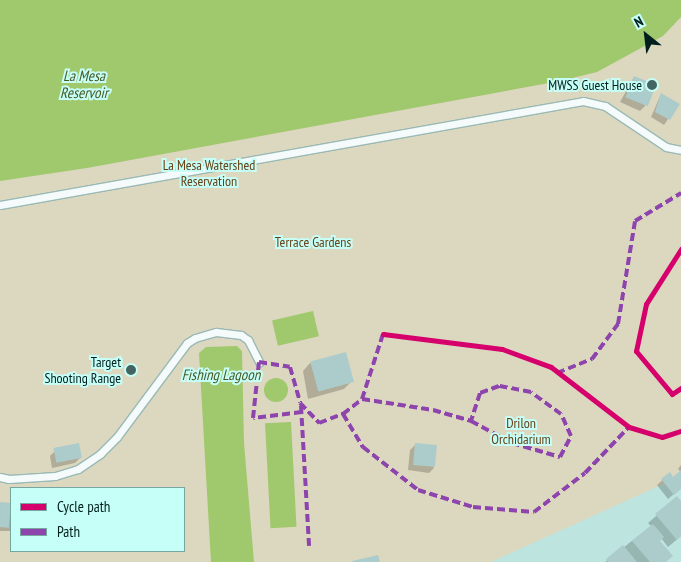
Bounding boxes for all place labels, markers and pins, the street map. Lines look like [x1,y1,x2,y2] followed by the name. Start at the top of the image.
[548,77,642,93] place label: MWSS Guest House
[646,79,658,91] marker: MWSS Guest House
[44,354,121,387] place label: Target Shooting Range
[125,364,137,376] marker: Target Shooting Range

